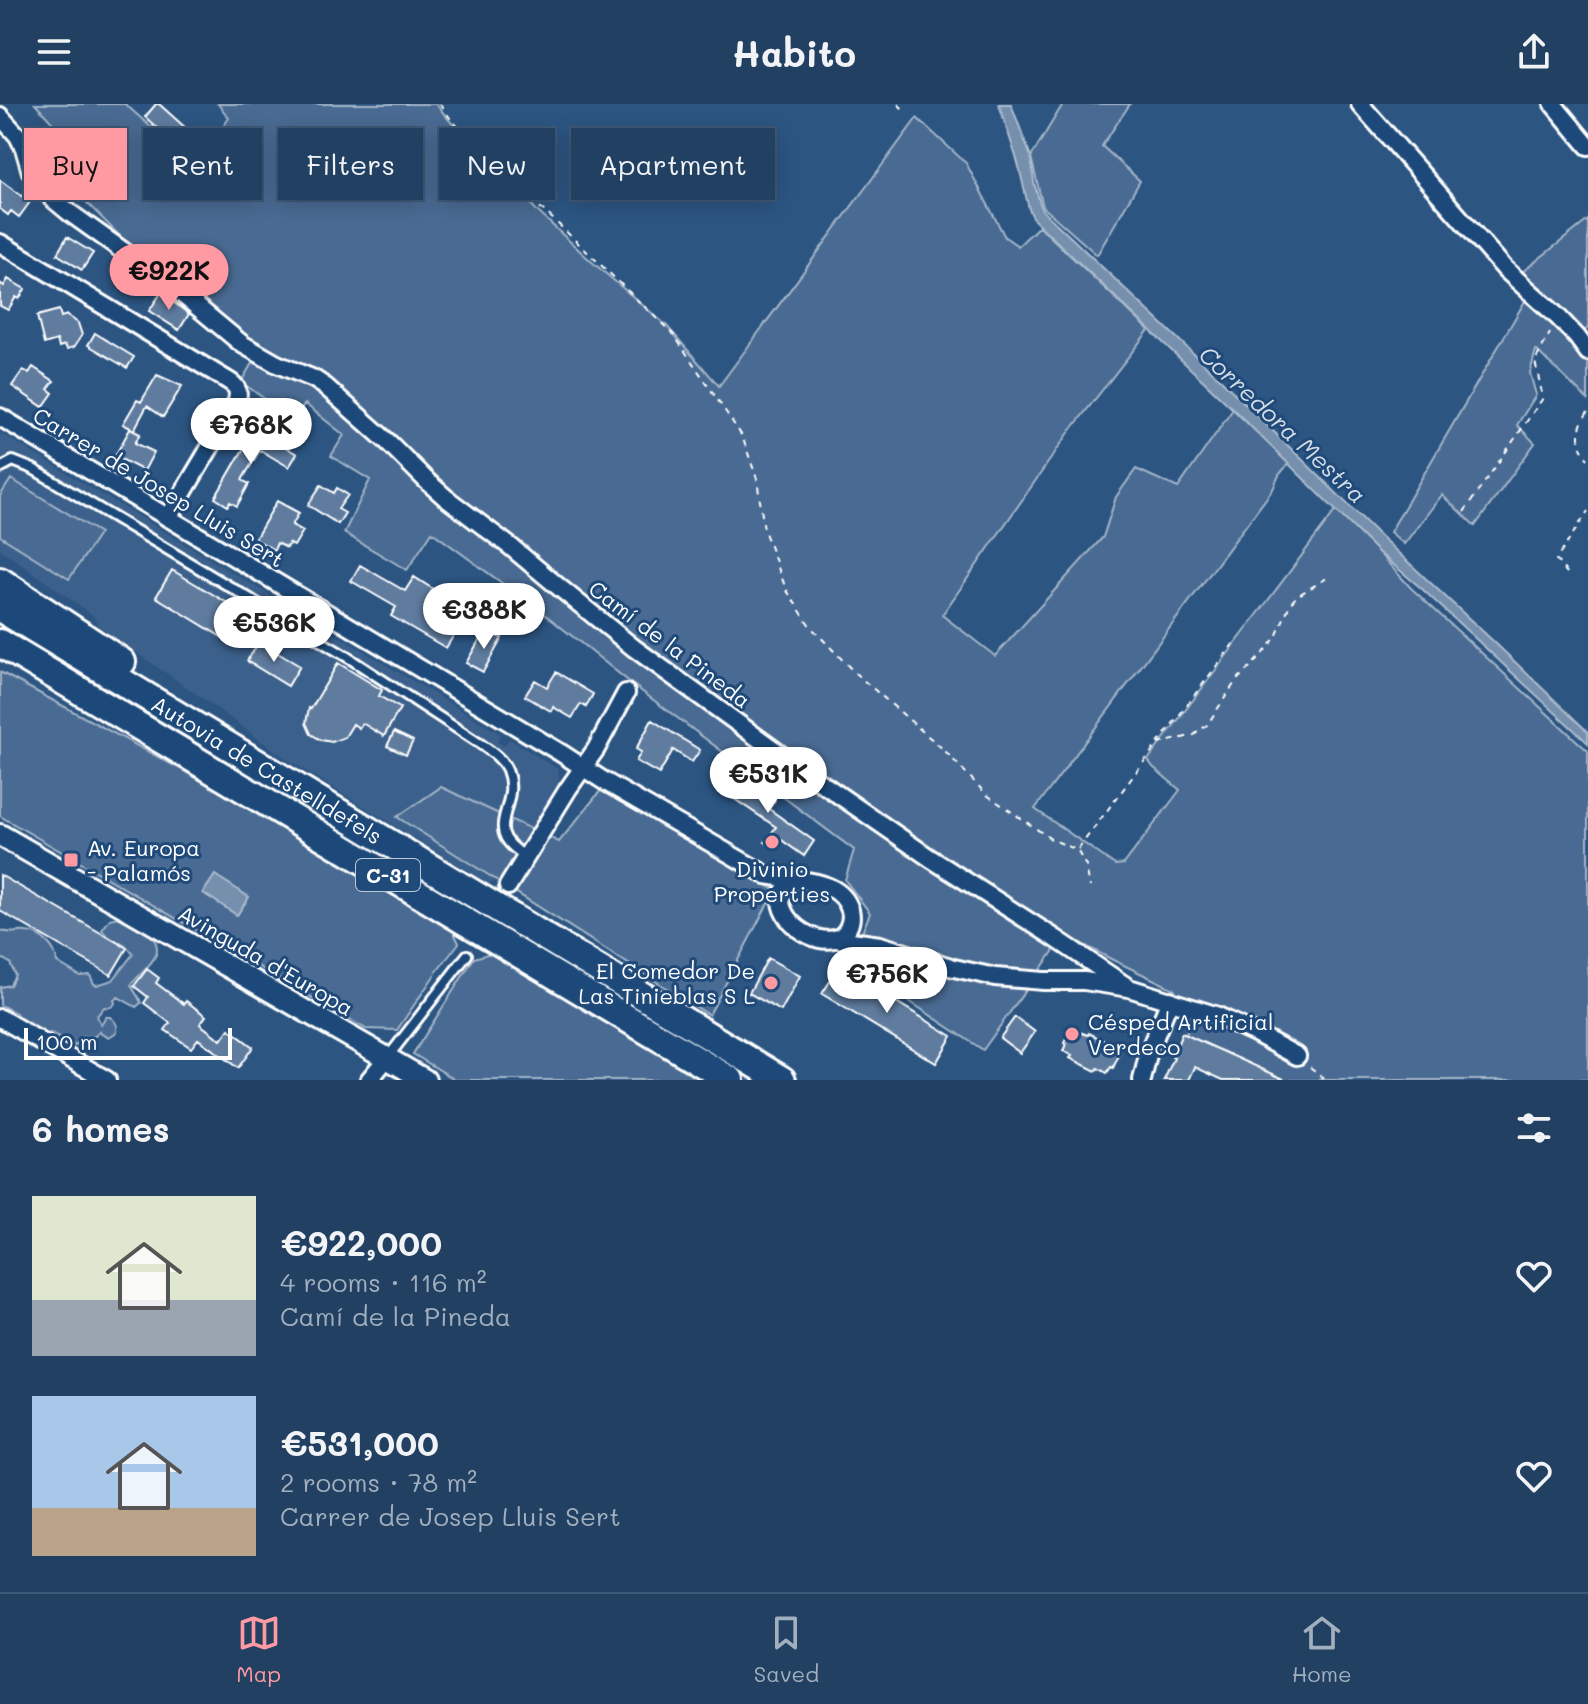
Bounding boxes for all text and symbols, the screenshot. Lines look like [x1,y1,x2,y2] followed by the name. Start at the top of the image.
[732,29,856,76] text: Habito
[32,30,76,74] icon: menu
[1512,30,1556,74] icon: share
[24,128,127,200] chip: Buy
[143,128,262,200] chip: Rent
[278,128,423,200] chip: Filters
[439,128,555,200] chip: New
[571,128,775,200] chip: Apartment
[113,244,225,312] pin: €922K
[128,253,210,287] text: €922K
[1193,338,1373,510] water label: Corredora Mestra
[195,398,307,466] pin: €768K
[28,400,290,574] street label: Carrer de Josep Lluis Sert
[209,407,293,441] text: €768K
[583,574,757,714] street label: Camí de la Pineda
[428,583,540,651] pin: €388K
[441,592,527,626] text: €388K
[218,596,330,664] pin: €536K
[232,605,316,639] text: €536K
[146,689,388,850] street label: Autovia de Castelldefels
[712,747,824,815] pin: €531K
[728,756,808,790] text: €531K
[87,833,200,887] place label: Av. Europa - Palamós
[763,833,781,851] marker: Divinio Properties
[62,851,80,869] marker: Av. Europa - Palamós
[714,854,830,908] place label: Divinio Properties
[356,859,420,891] road number: C-31
[173,898,359,1022] street label: Avinguda d'Europa
[831,947,943,1015] pin: €756K
[578,956,755,1010] place label: El Comedor De Las Tinieblas S L
[845,956,929,990] text: €756K
[762,974,780,992] marker: El Comedor De Las Tinieblas S L
[1088,1007,1274,1061] place label: Césped Artificial Verdeco
[24,1024,232,1060] scale bar
[1063,1025,1081,1043] marker: Césped Artificial Verdeco
[36,1027,98,1056] text: 100 m
[32,1106,170,1151] text: 6 homes
[1512,1106,1556,1150] icon: filters
[280,1220,442,1265] text: €922,000
[96,1228,192,1324] icon: home
[1512,1254,1556,1298] icon: heart
[280,1265,487,1299] text: 4 rooms · 116 m²
[280,1299,511,1333] text: Camí de la Pineda
[280,1420,439,1465] text: €531,000
[96,1428,192,1524] icon: home
[1512,1454,1556,1498] icon: heart
[280,1465,477,1499] text: 2 rooms · 78 m²
[280,1499,621,1533] text: Carrer de Josep Lluis Sert
[236,1611,281,1688] tab: Map
[754,1611,819,1688] tab: Saved
[1292,1611,1352,1688] tab: Home

